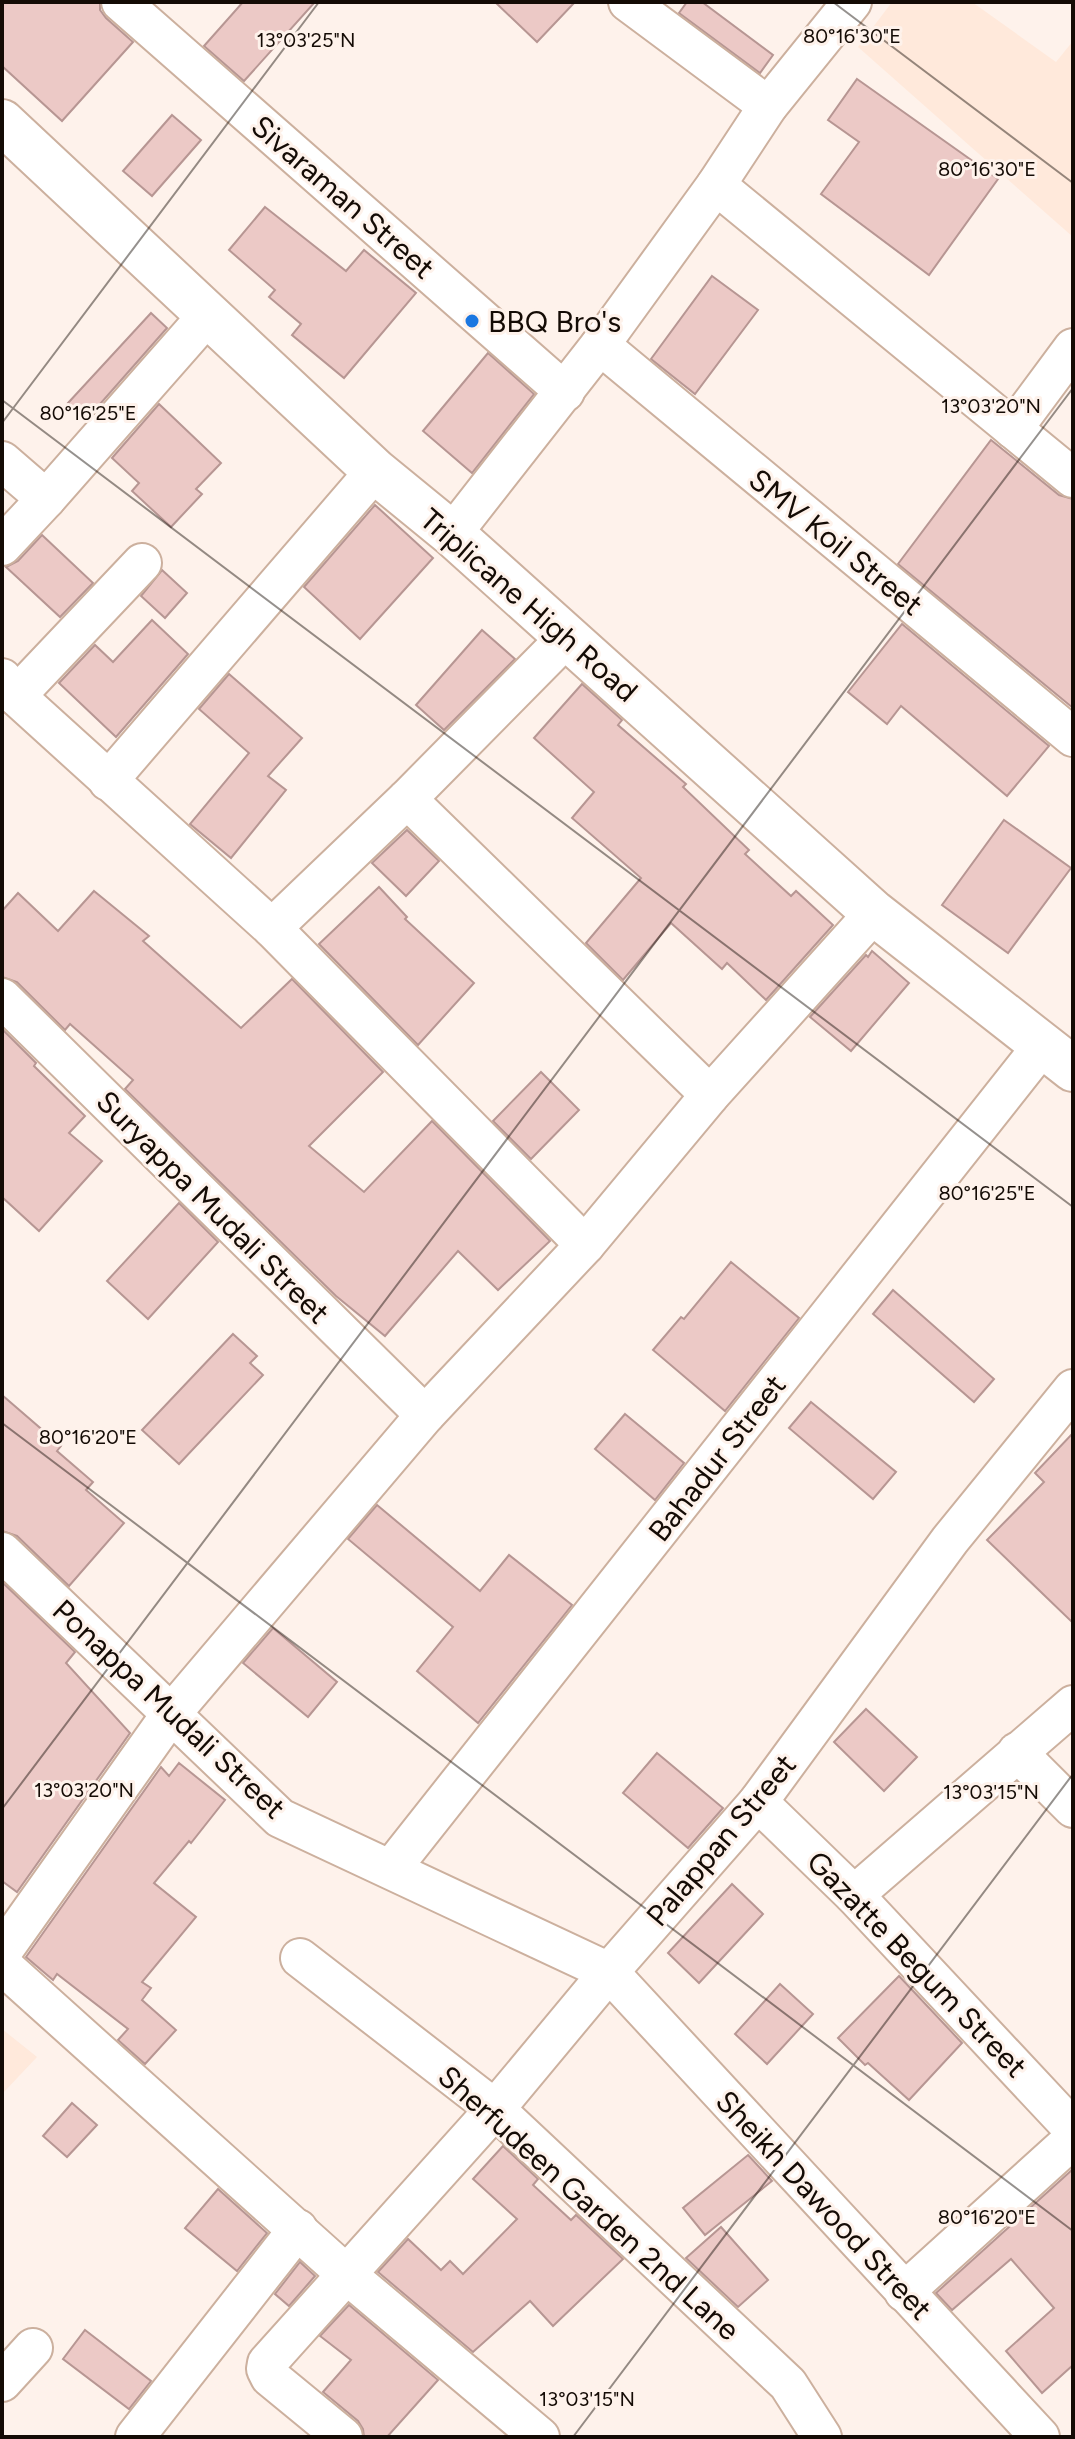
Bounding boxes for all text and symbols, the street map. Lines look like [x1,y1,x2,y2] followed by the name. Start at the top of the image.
[803,24,901,48] text: 80°16'30"E
[257,28,355,52] text: 13°03'25"N
[244,107,442,287] street label: Sivaraman Street
[938,157,1036,181] text: 80°16'30"E
[488,303,621,340] place label: BBQ Bro's
[463,312,481,330] marker: BBQ Bro's
[941,394,1041,418] text: 13°03'20"N
[40,401,136,425] text: 80°16'25"E
[742,461,930,623] street label: SMV Koil Street
[413,501,645,709] street label: Triplicane High Road
[89,1083,337,1331] street label: Suryappa Mudali Street
[939,1181,1035,1205] text: 80°16'25"E
[640,1367,794,1549] street label: Bahadur Street
[39,1425,137,1449] text: 80°16'20"E
[45,1592,293,1826] street label: Ponappa Mudali Street
[638,1746,804,1934] street label: Palappan Street
[34,1778,134,1802] text: 13°03'20"N
[943,1780,1039,1804] text: 13°03'15"N
[799,1843,1035,2085] street label: Gazatte Begum Street
[431,2058,747,2348] street label: Sherfudeen Garden 2nd Lane
[708,2083,940,2327] street label: Sheikh Dawood Street
[938,2205,1036,2229] text: 80°16'20"E
[539,2387,635,2411] text: 13°03'15"N

